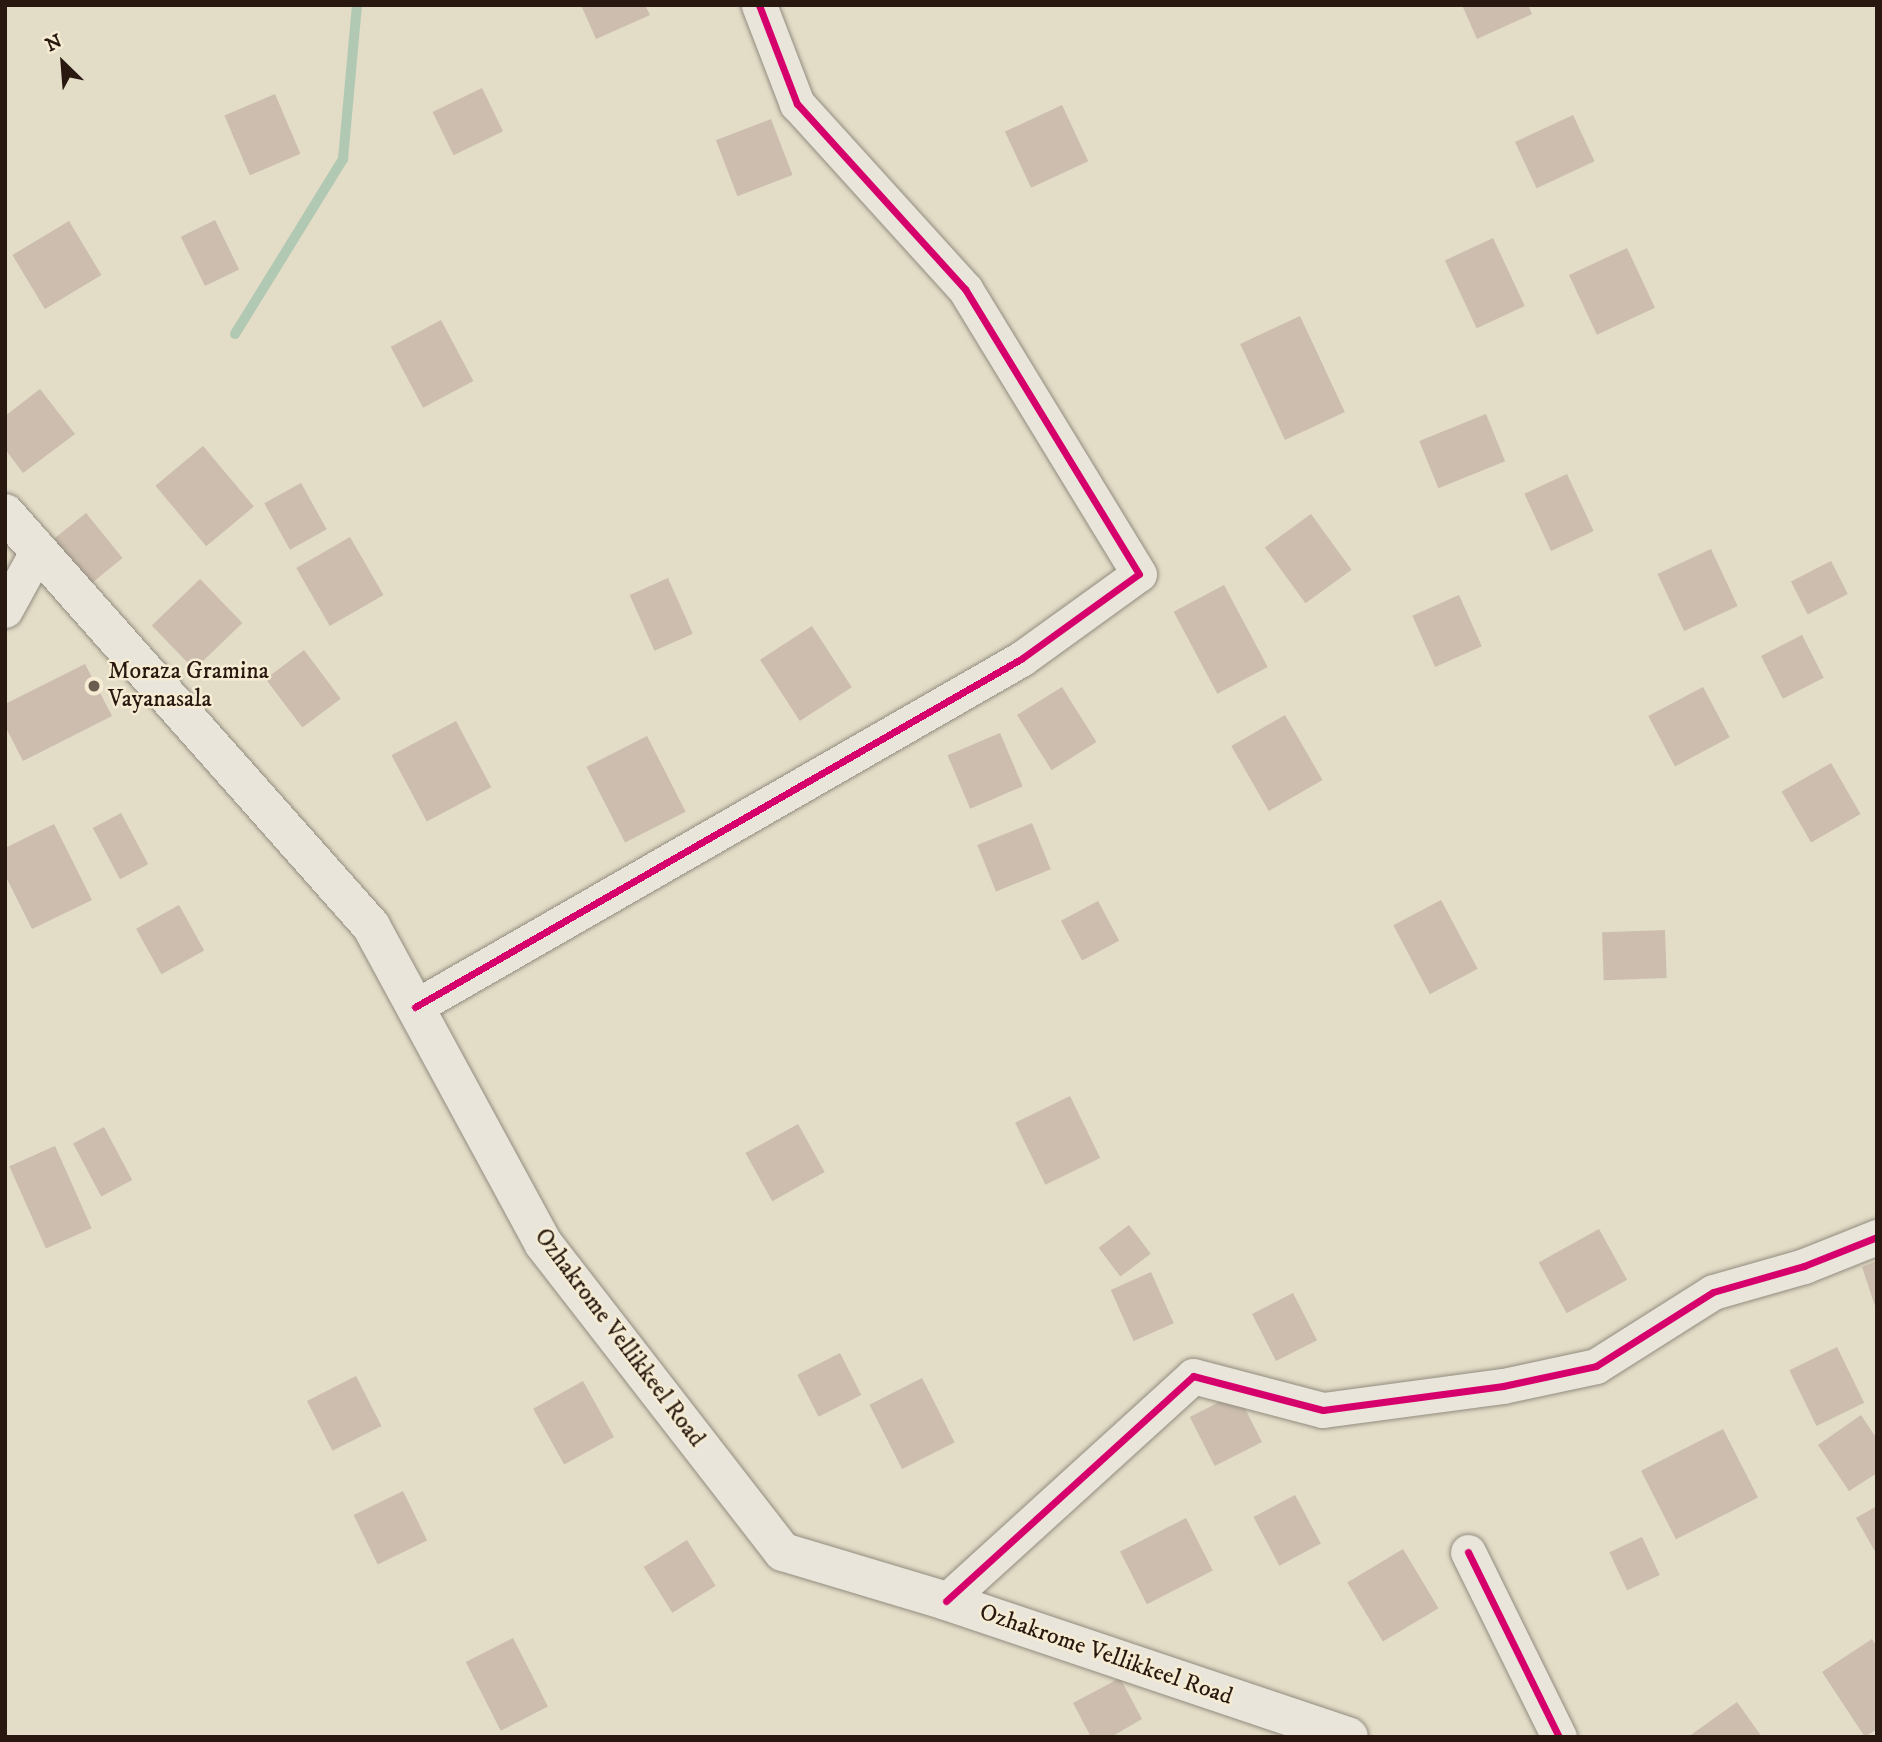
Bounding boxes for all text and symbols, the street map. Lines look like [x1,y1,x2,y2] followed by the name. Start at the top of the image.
[28,28,98,98] north arrow
[42,30,66,57] text: N
[108,658,269,714] place label: Moraza Gramina Vayanasala
[86,678,102,694] marker: Moraza Gramina Vayanasala
[528,1223,710,1453] street label: Ozhakrome Vellikkeel Road
[976,1598,1236,1712] street label: Ozhakrome Vellikkeel Road

